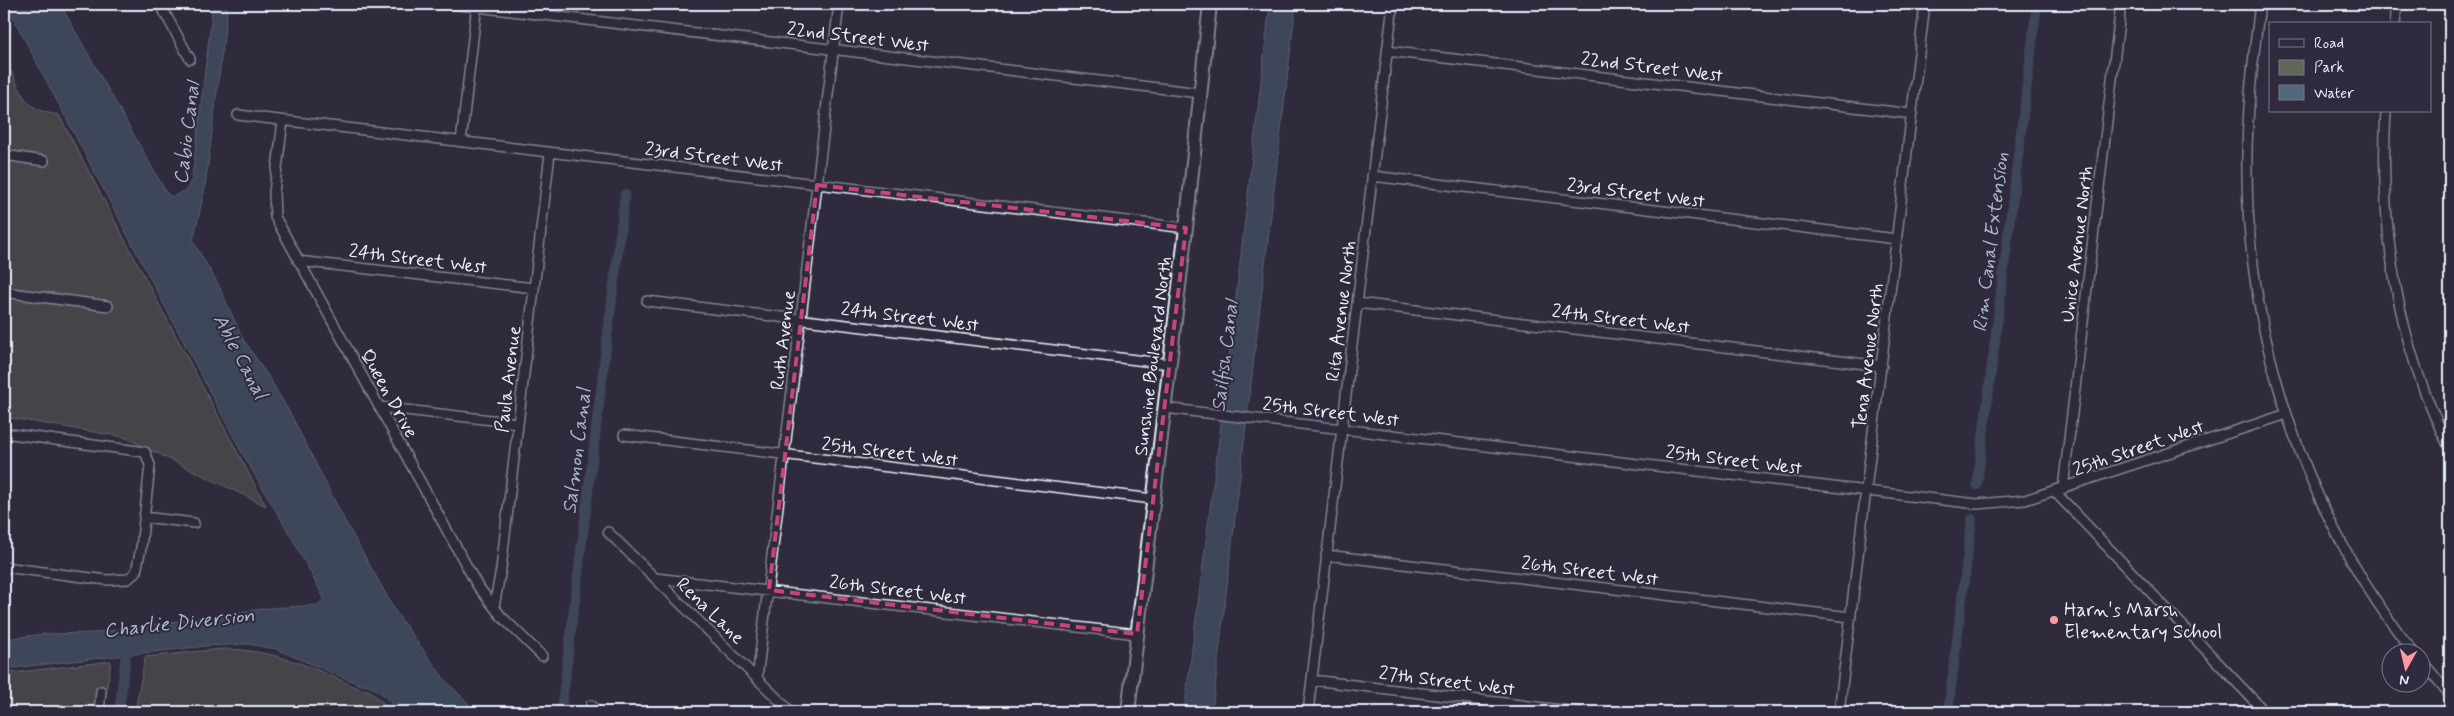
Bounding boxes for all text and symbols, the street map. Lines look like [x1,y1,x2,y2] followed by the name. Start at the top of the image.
[785,16,930,59] street label: 22nd Street West
[2269,22,2432,112] legend
[2314,34,2344,54] text: Road
[1579,46,1724,89] street label: 22nd Street West
[2314,58,2344,78] text: Park
[168,77,208,186] water label: Cabio Canal
[2314,84,2354,104] text: Water
[643,137,784,178] street label: 23rd Street West
[1967,151,2016,334] water label: Rim Canal Extension
[2055,164,2099,324] street label: Unice Avenue North
[1565,173,1706,214] street label: 23rd Street West
[348,239,488,280] street label: 24th Street West
[1320,239,1363,383] street label: Rita Avenue North
[1129,255,1178,457] street label: Sunshine Boulevard North
[1847,282,1890,431] street label: Tena Avenue North
[765,289,802,391] street label: Ruth Avenue
[1205,296,1246,413] water label: Sailfish Canal
[840,297,980,338] street label: 24th Street West
[1551,299,1691,340] street label: 24th Street West
[206,309,274,406] water label: Able Canal
[490,324,527,434] street label: Paula Avenue
[354,345,423,443] street label: Queen Drive
[556,386,599,516] water label: Salmon Canal
[1261,392,1400,433] street label: 25th Street West
[2070,414,2207,483] street label: 25th Street West
[820,432,959,473] street label: 25th Street West
[1664,440,1803,481] street label: 25th Street West
[1520,551,1660,592] street label: 26th Street West
[828,570,968,611] street label: 26th Street West
[670,572,750,650] street label: Rena Lane
[2064,598,2222,645] place label: Harn's Marsh Elementary School
[102,602,256,645] water label: Charlie Diversion
[2048,614,2060,626] marker: Harn's Marsh Elementary School
[2382,644,2432,694] north arrow
[1377,661,1516,702] street label: 27th Street West
[2398,670,2410,689] text: N

